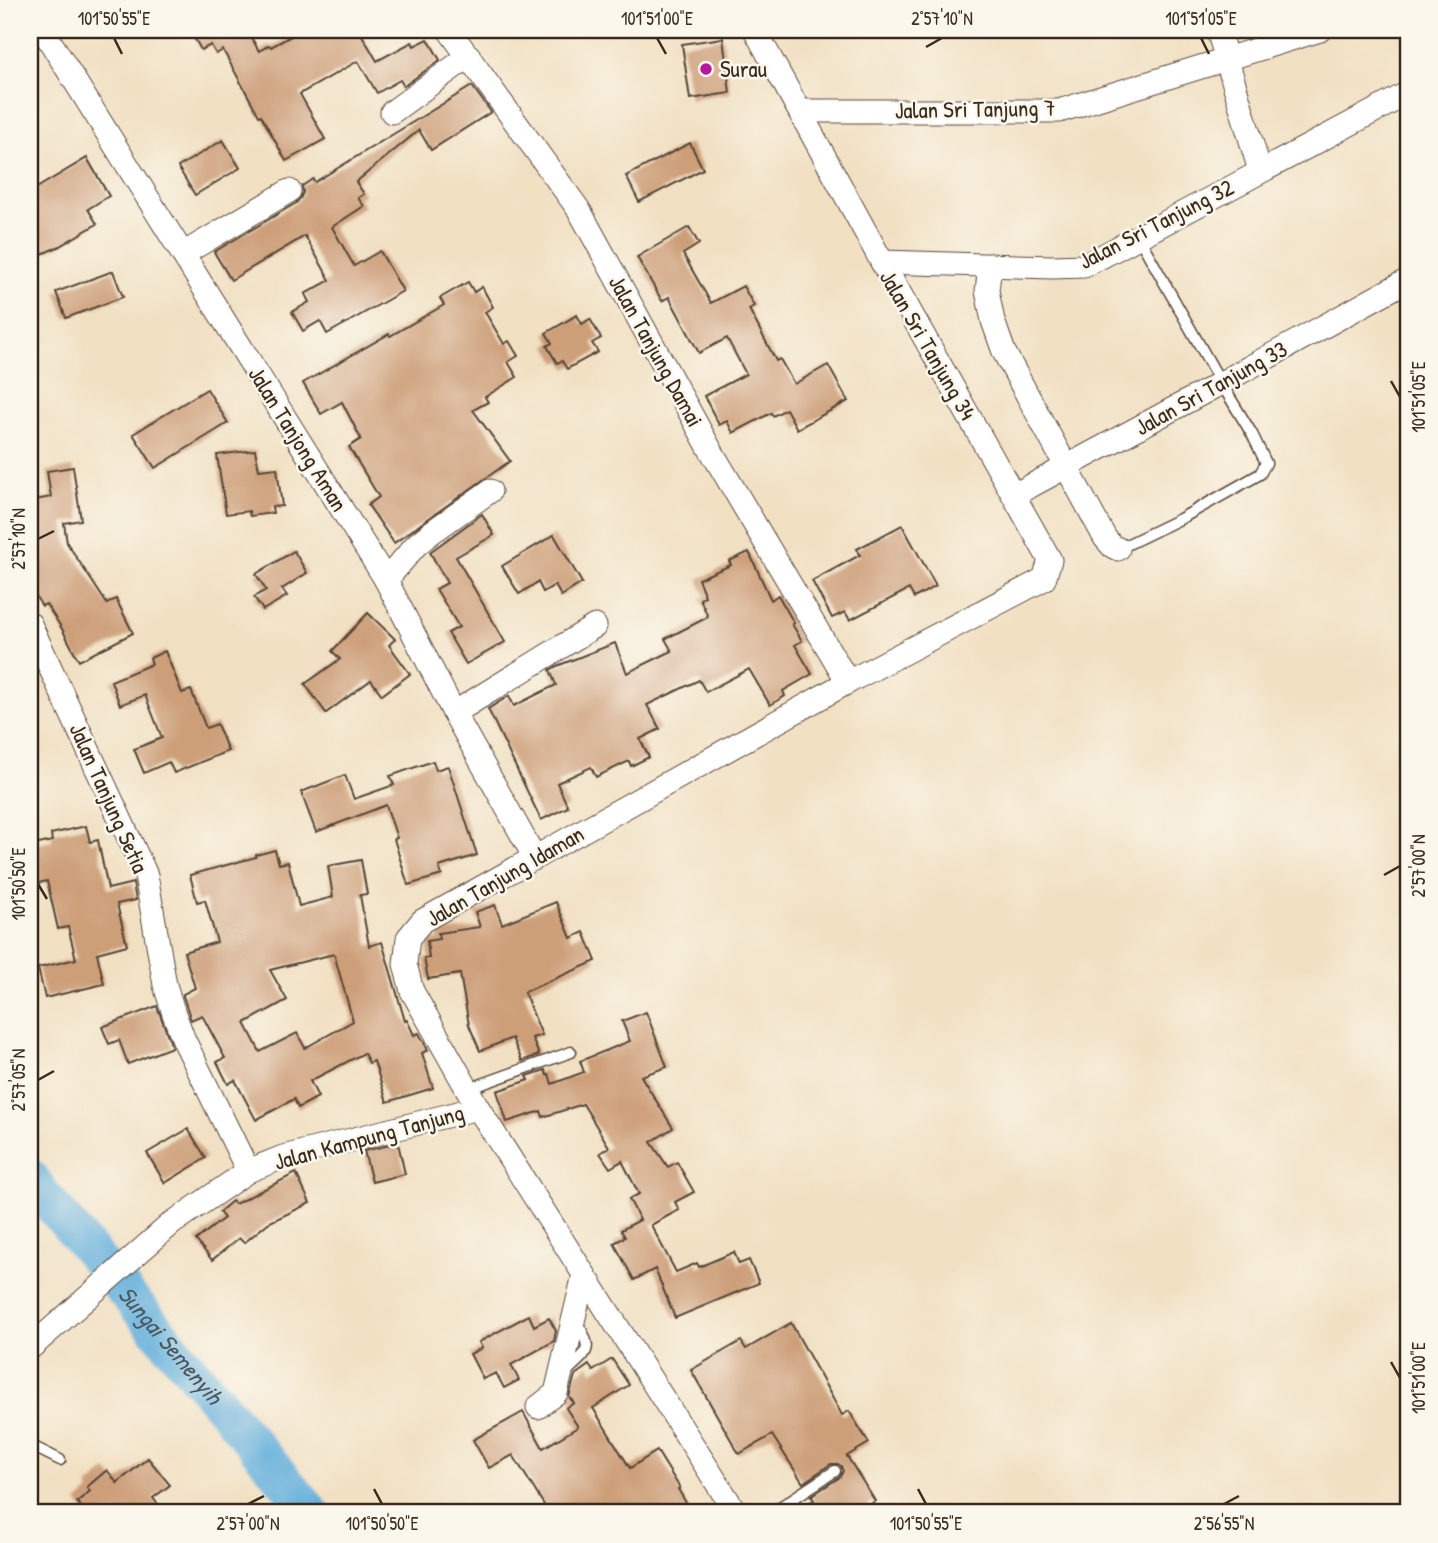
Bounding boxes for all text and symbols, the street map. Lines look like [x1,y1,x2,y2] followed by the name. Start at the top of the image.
[78,6,150,31] text: 101°50'55"E
[621,6,693,31] text: 101°51'00"E
[911,6,973,31] text: 2°57'10"N
[1165,6,1237,31] text: 101°51'05"E
[720,53,767,84] place label: Surau
[698,61,714,77] marker: Surau
[895,92,1055,125] street label: Jalan Sri Tanjung 7
[1073,171,1239,276] street label: Jalan Sri Tanjung 32
[873,264,984,425] street label: Jalan Sri Tanjung 34
[602,269,711,432] street label: Jalan Tanjung Damai
[1129,333,1292,442] street label: Jalan Sri Tanjung 33
[241,360,355,517] street label: Jalan Tanjong Aman
[1406,361,1431,433] text: 101°51'05"E
[6,508,31,570] text: 2°57'10"N
[63,718,156,878] street label: Jalan Tanjung Setia
[420,818,589,933] street label: Jalan Tanjung Idaman
[1406,834,1431,898] text: 2°57'00"N
[6,847,31,921] text: 101°50'50"E
[6,1049,31,1111] text: 2°57'05"N
[270,1096,467,1177] street label: Jalan Kampung Tanjung
[112,1279,231,1412] water label: Sungai Semenyih
[1406,1342,1431,1414] text: 101°51'00"E
[216,1511,280,1536] text: 2°57'00"N
[345,1511,419,1536] text: 101°50'50"E
[890,1511,962,1536] text: 101°50'55"E
[1194,1511,1254,1536] text: 2°56'55"N

